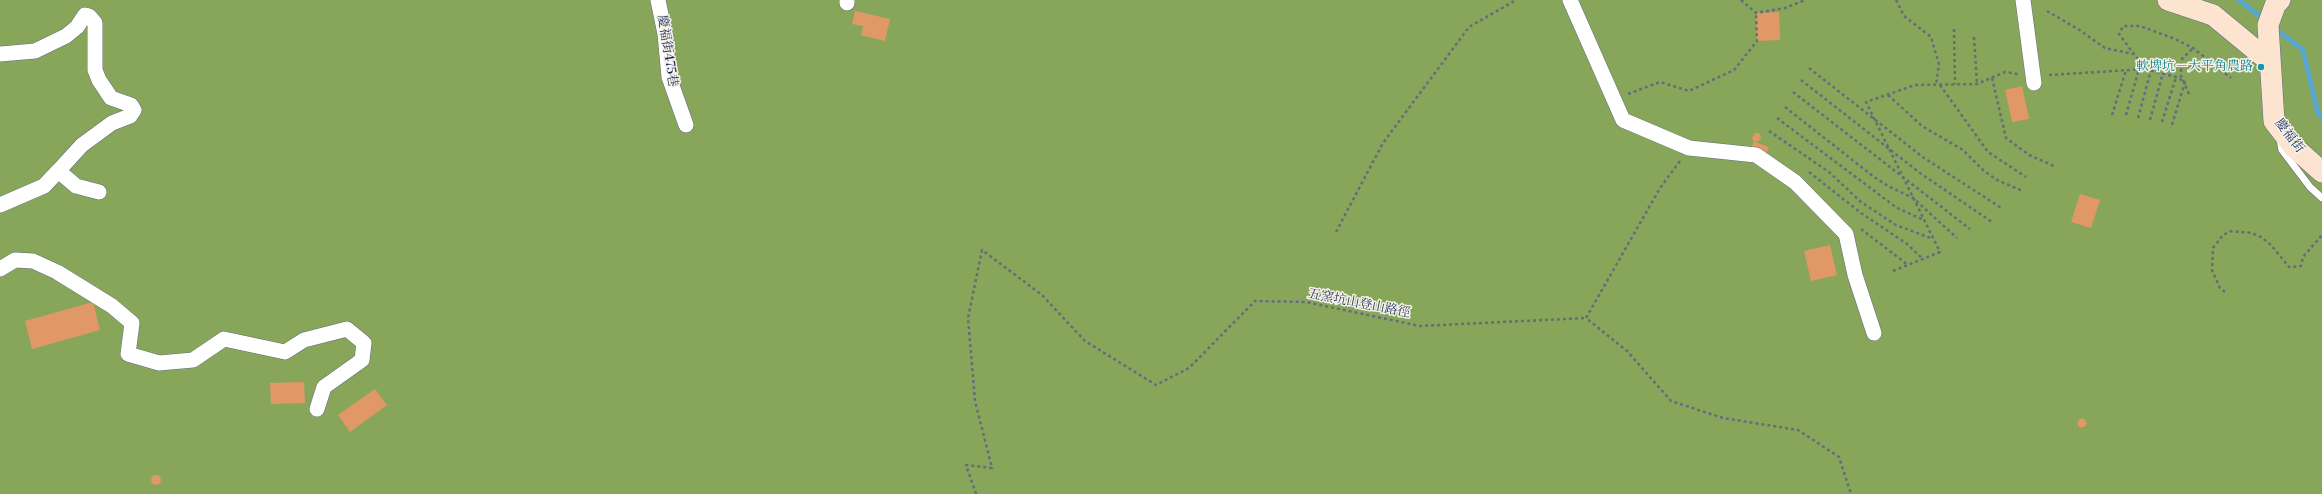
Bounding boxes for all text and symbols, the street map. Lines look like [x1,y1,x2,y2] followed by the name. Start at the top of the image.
[654,14,680,88] street label: 慶福街475巷
[2136,59,2253,75] place label: 軟埤坑－大平角農路
[2256,62,2266,72] marker: 軟埤坑－大平角農路
[2271,116,2307,156] street label: 慶福街
[1306,286,1412,322] street label: 五窯坑山登山路徑

